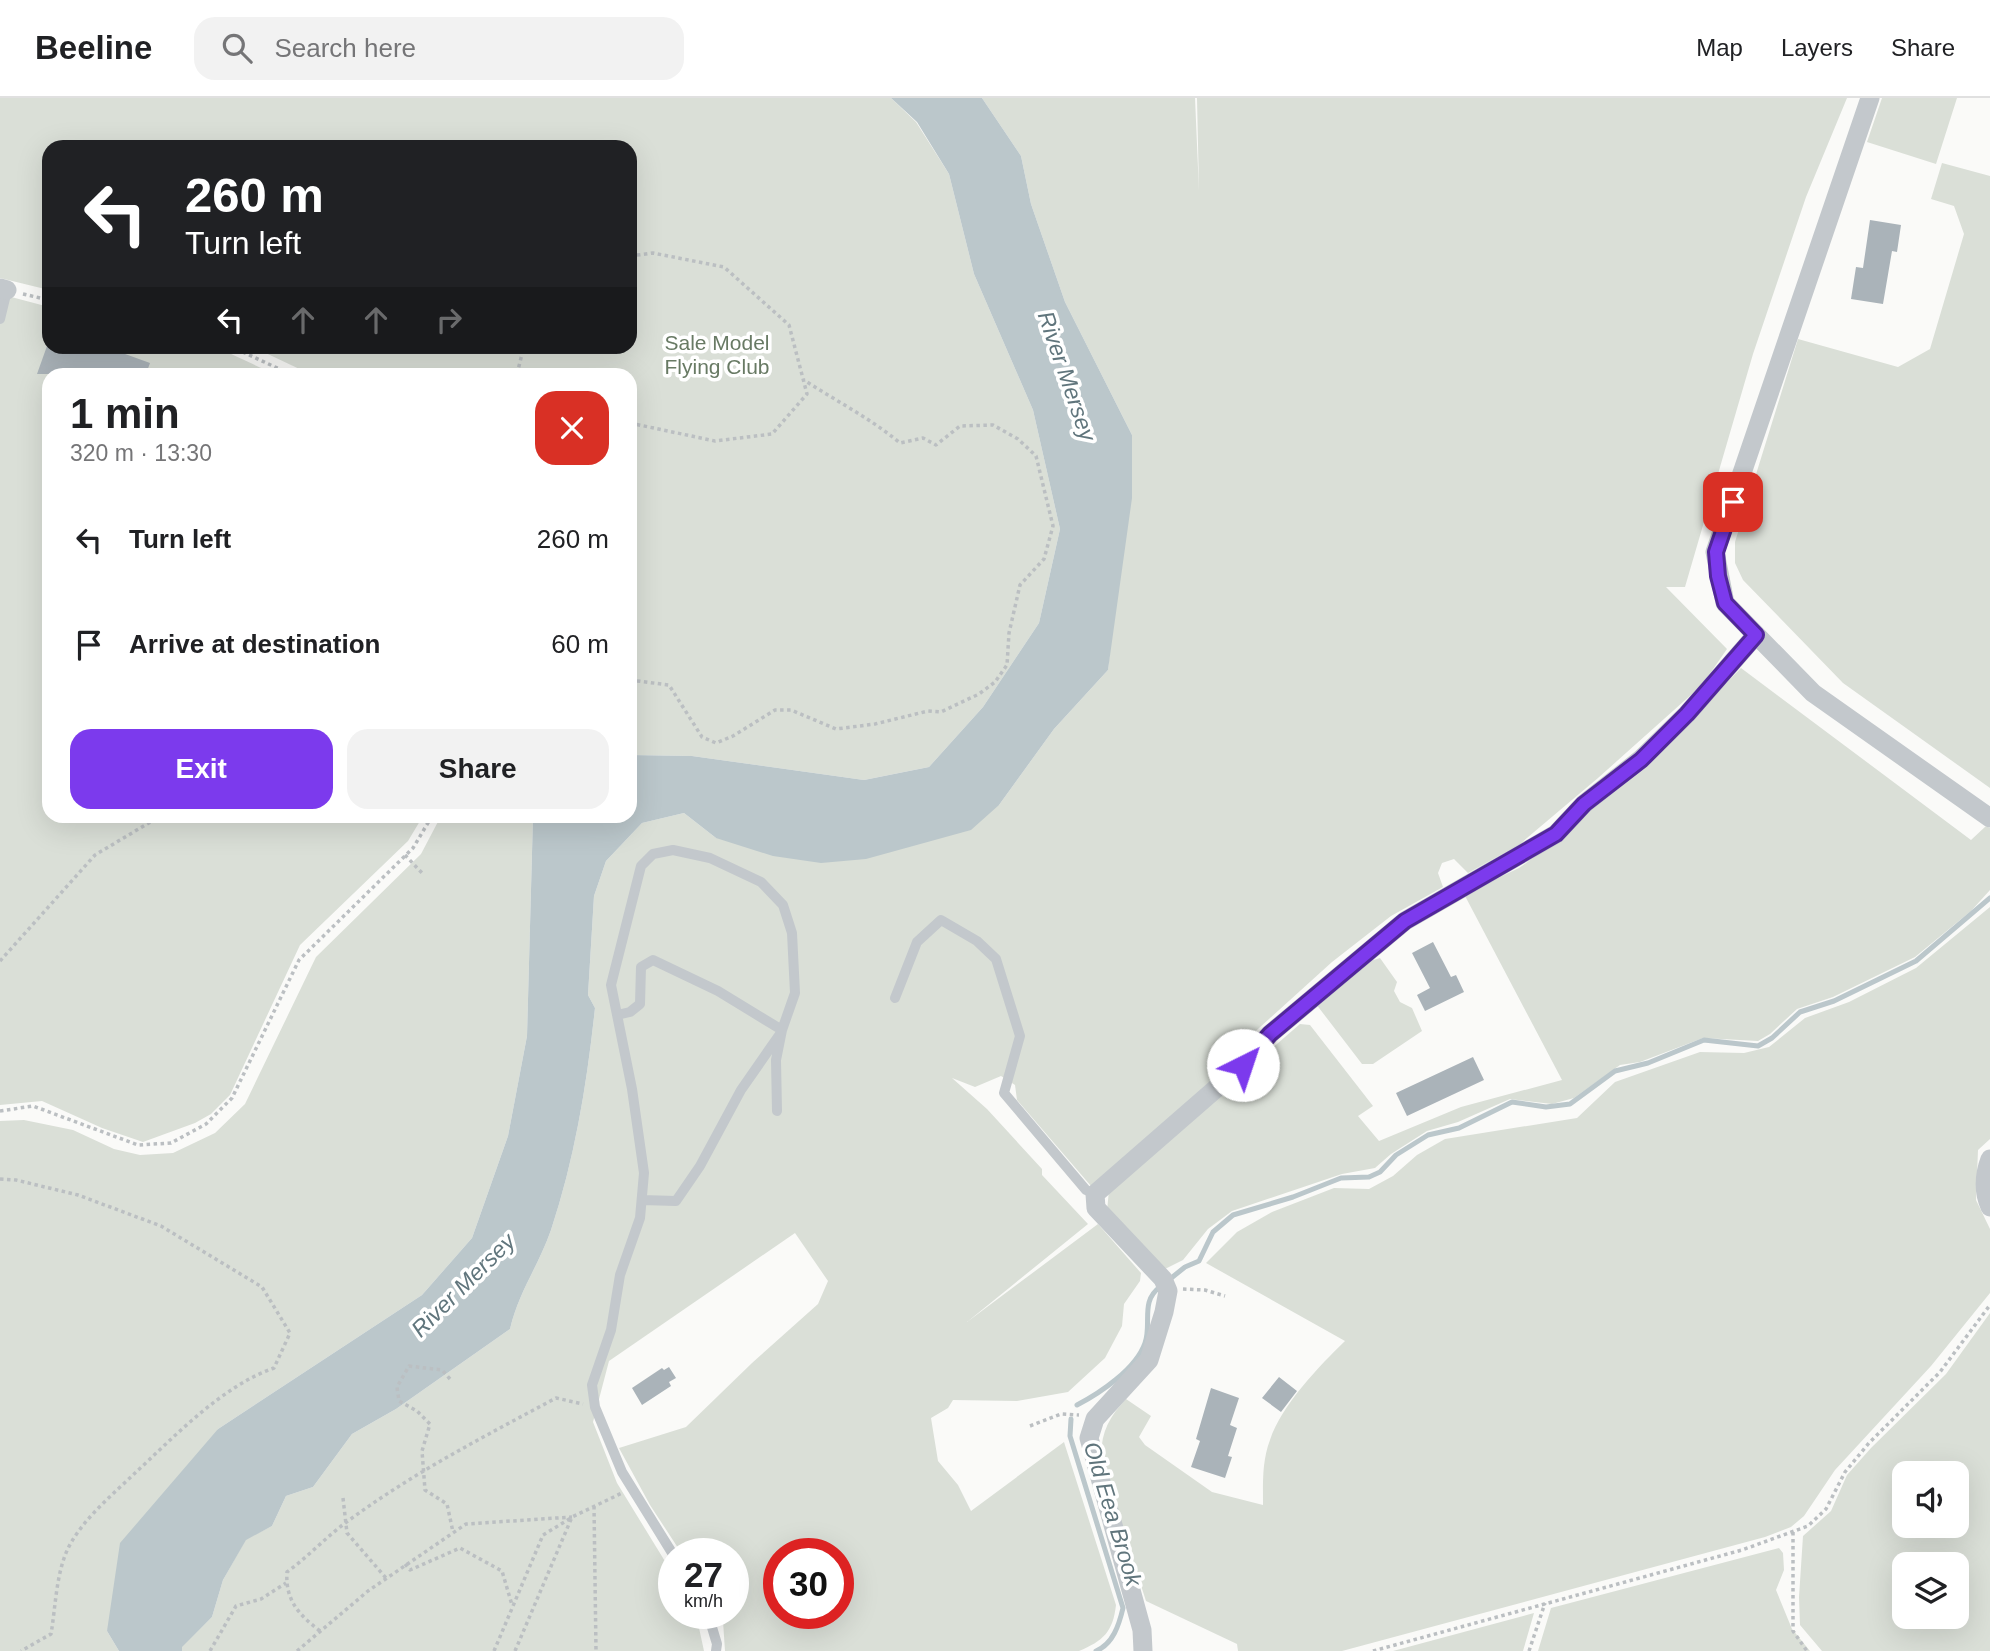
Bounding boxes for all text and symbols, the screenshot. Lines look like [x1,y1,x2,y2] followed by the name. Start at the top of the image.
[194,17,684,80] search box
[35,29,152,66] text: Beeline
[218,29,256,67] icon: search
[274,33,416,63] text: Search here
[1696,34,1743,61] text: Map
[1781,34,1853,61] text: Layers
[1891,34,1955,61] text: Share
[70,168,161,259] icon: left
[185,168,324,222] text: 260 m
[185,225,301,261] text: Turn left
[211,301,249,339] icon: left
[284,301,322,339] icon: ahead
[357,301,395,339] icon: ahead
[430,301,468,339] icon: right
[1033,308,1102,446] water label: River Mersey
[664,331,770,378] park label: Sale Model Flying Club
[70,390,180,437] text: 1 min
[535,391,609,465] button: close
[70,440,212,466] text: 320 m · 13:30
[1703,472,1763,532] pin
[1714,483,1752,521] icon: arrive
[70,521,108,559] icon: left
[129,524,231,554] text: Turn left
[537,524,609,554] text: 260 m
[70,626,108,664] icon: arrive
[129,629,380,659] text: Arrive at destination
[551,629,609,659] text: 60 m
[70,729,333,809] button: Exit
[347,729,609,809] button: Share
[1206,1028,1280,1102] position arrow
[406,1227,521,1342] water label: River Mersey
[1079,1439,1148,1591] water label: Old Eea Brook
[1892,1461,1969,1629] map controls
[1892,1461,1969,1538] button: sound
[763,1538,854,1629] speed limit sign: 30
[1892,1552,1969,1629] button: layers
[684,1555,723,1594] text: 27
[684,1591,723,1611] text: km/h

